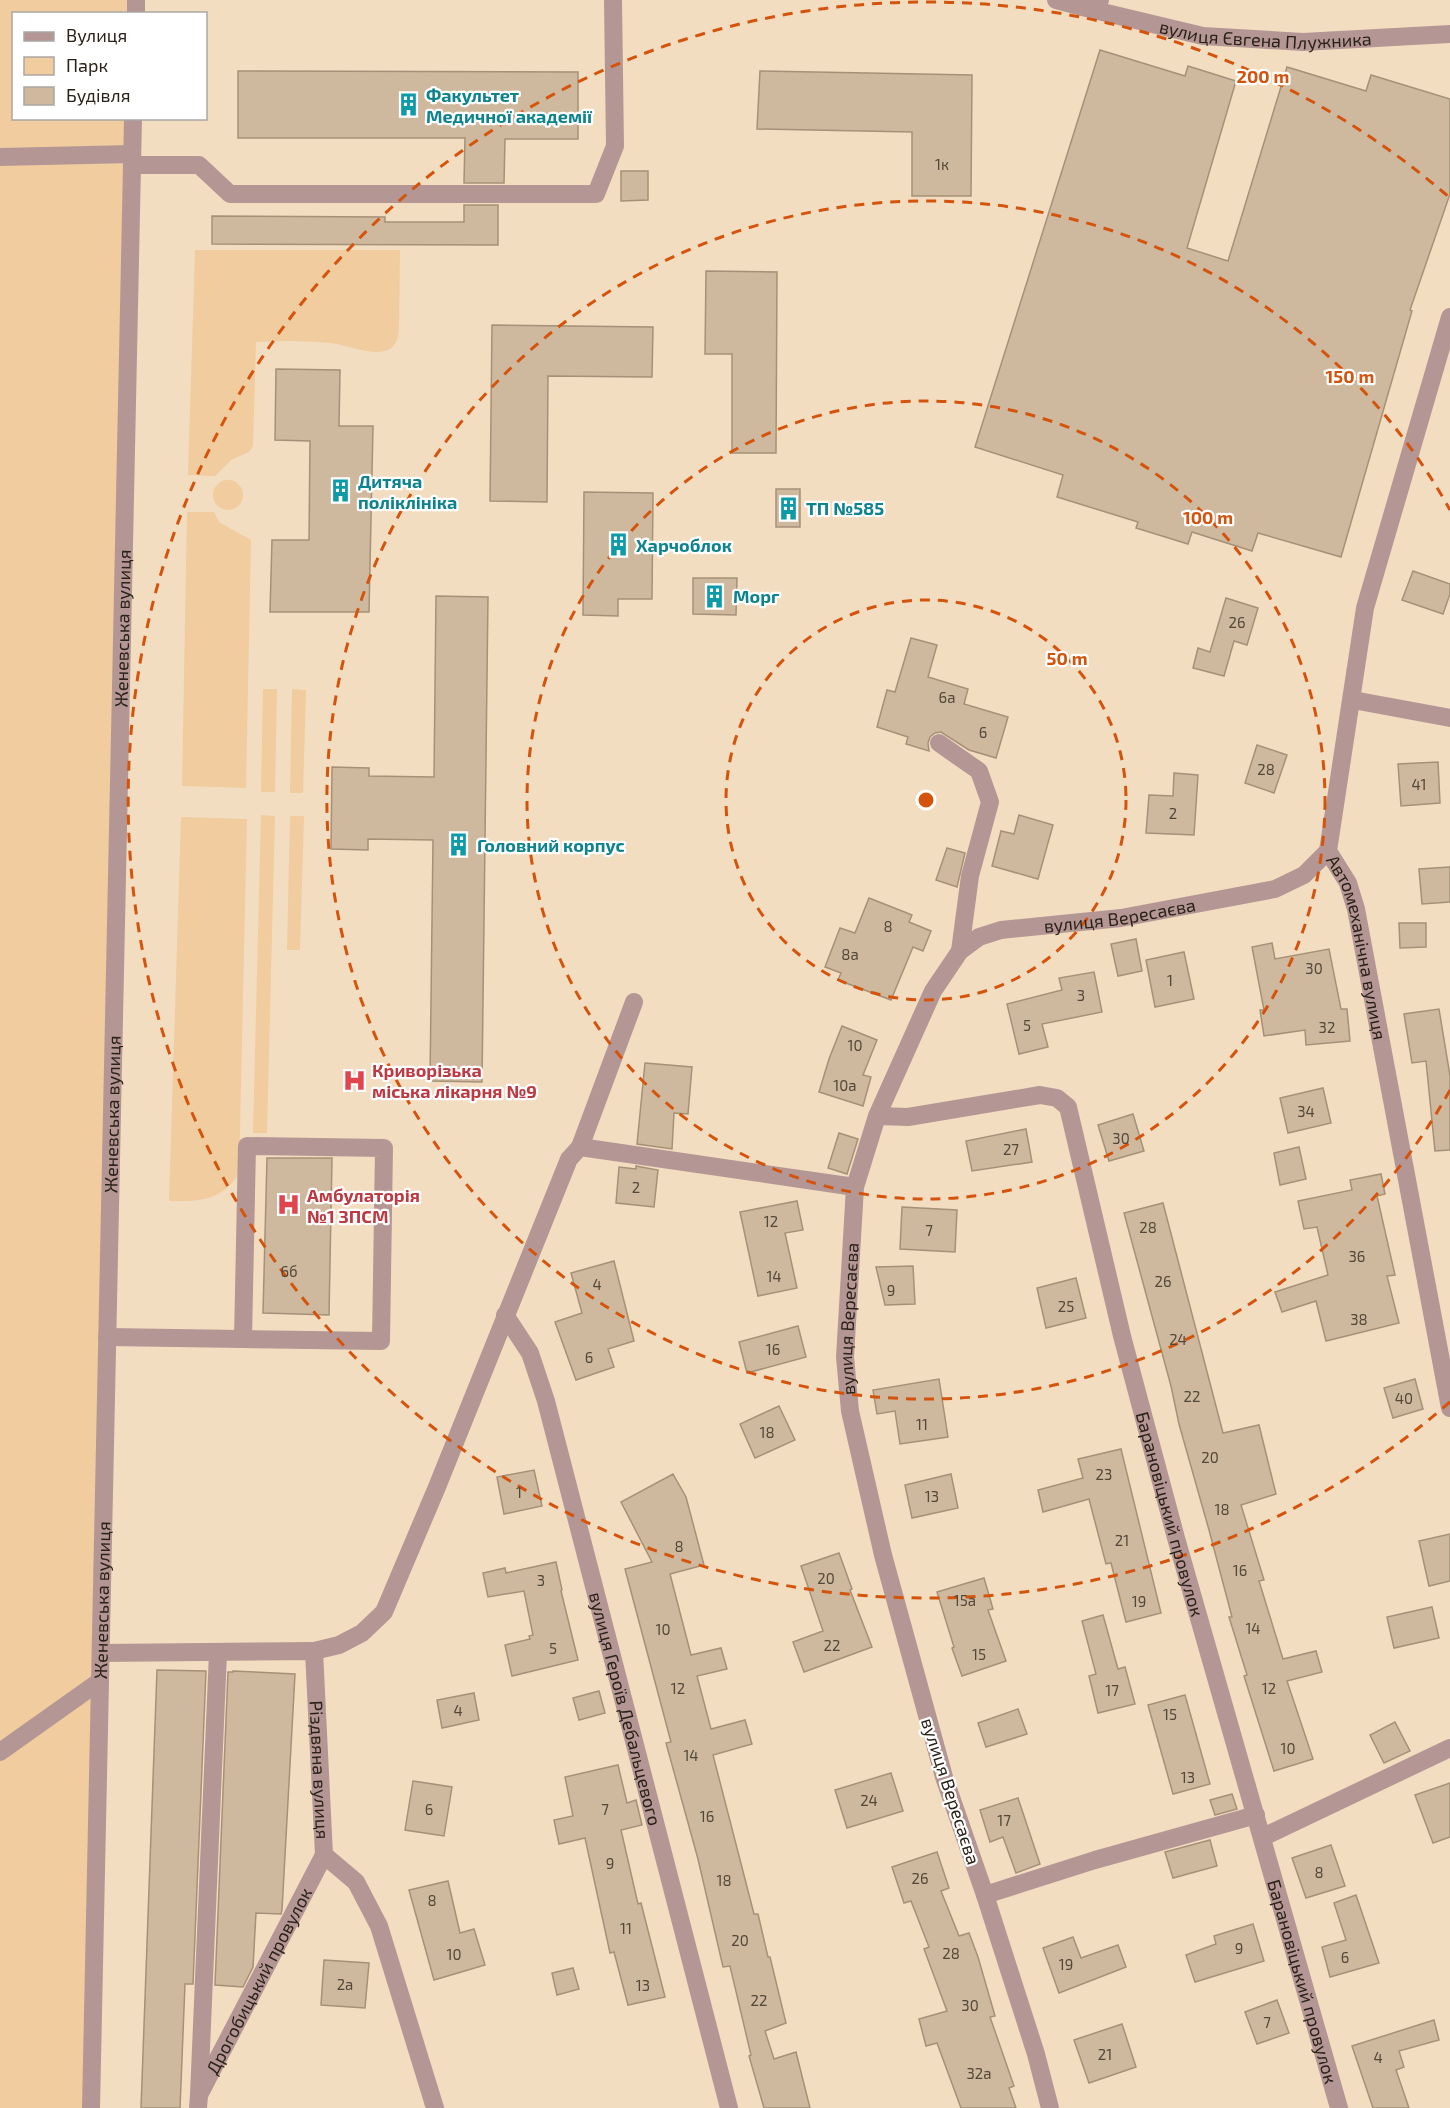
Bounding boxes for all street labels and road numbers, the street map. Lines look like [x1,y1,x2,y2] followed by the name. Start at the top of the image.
[1157,15,1372,53] street label: вулиця Євгена Плужника
[110,549,135,708] street label: Женевська вулиця
[1322,850,1391,1042] street label: Автомеханічна вулиця
[1043,893,1197,937] street label: вулиця Вересаєва
[99,1035,125,1193] street label: Женевська вулиця
[834,1242,863,1396] street label: вулиця Вересаєва
[1132,1409,1209,1619] street label: Барановіцький провулок
[89,1521,114,1679] street label: Женевська вулиця
[585,1590,666,1828] street label: вулиця Героїв Дебальцевого
[305,1700,334,1840] street label: Різдвяна вулиця
[917,1715,985,1867] street label: вулиця Вересаєва
[1263,1877,1343,2086] street label: Барановіцький провулок
[201,1883,316,2078] street label: Дрогобицький провулок

